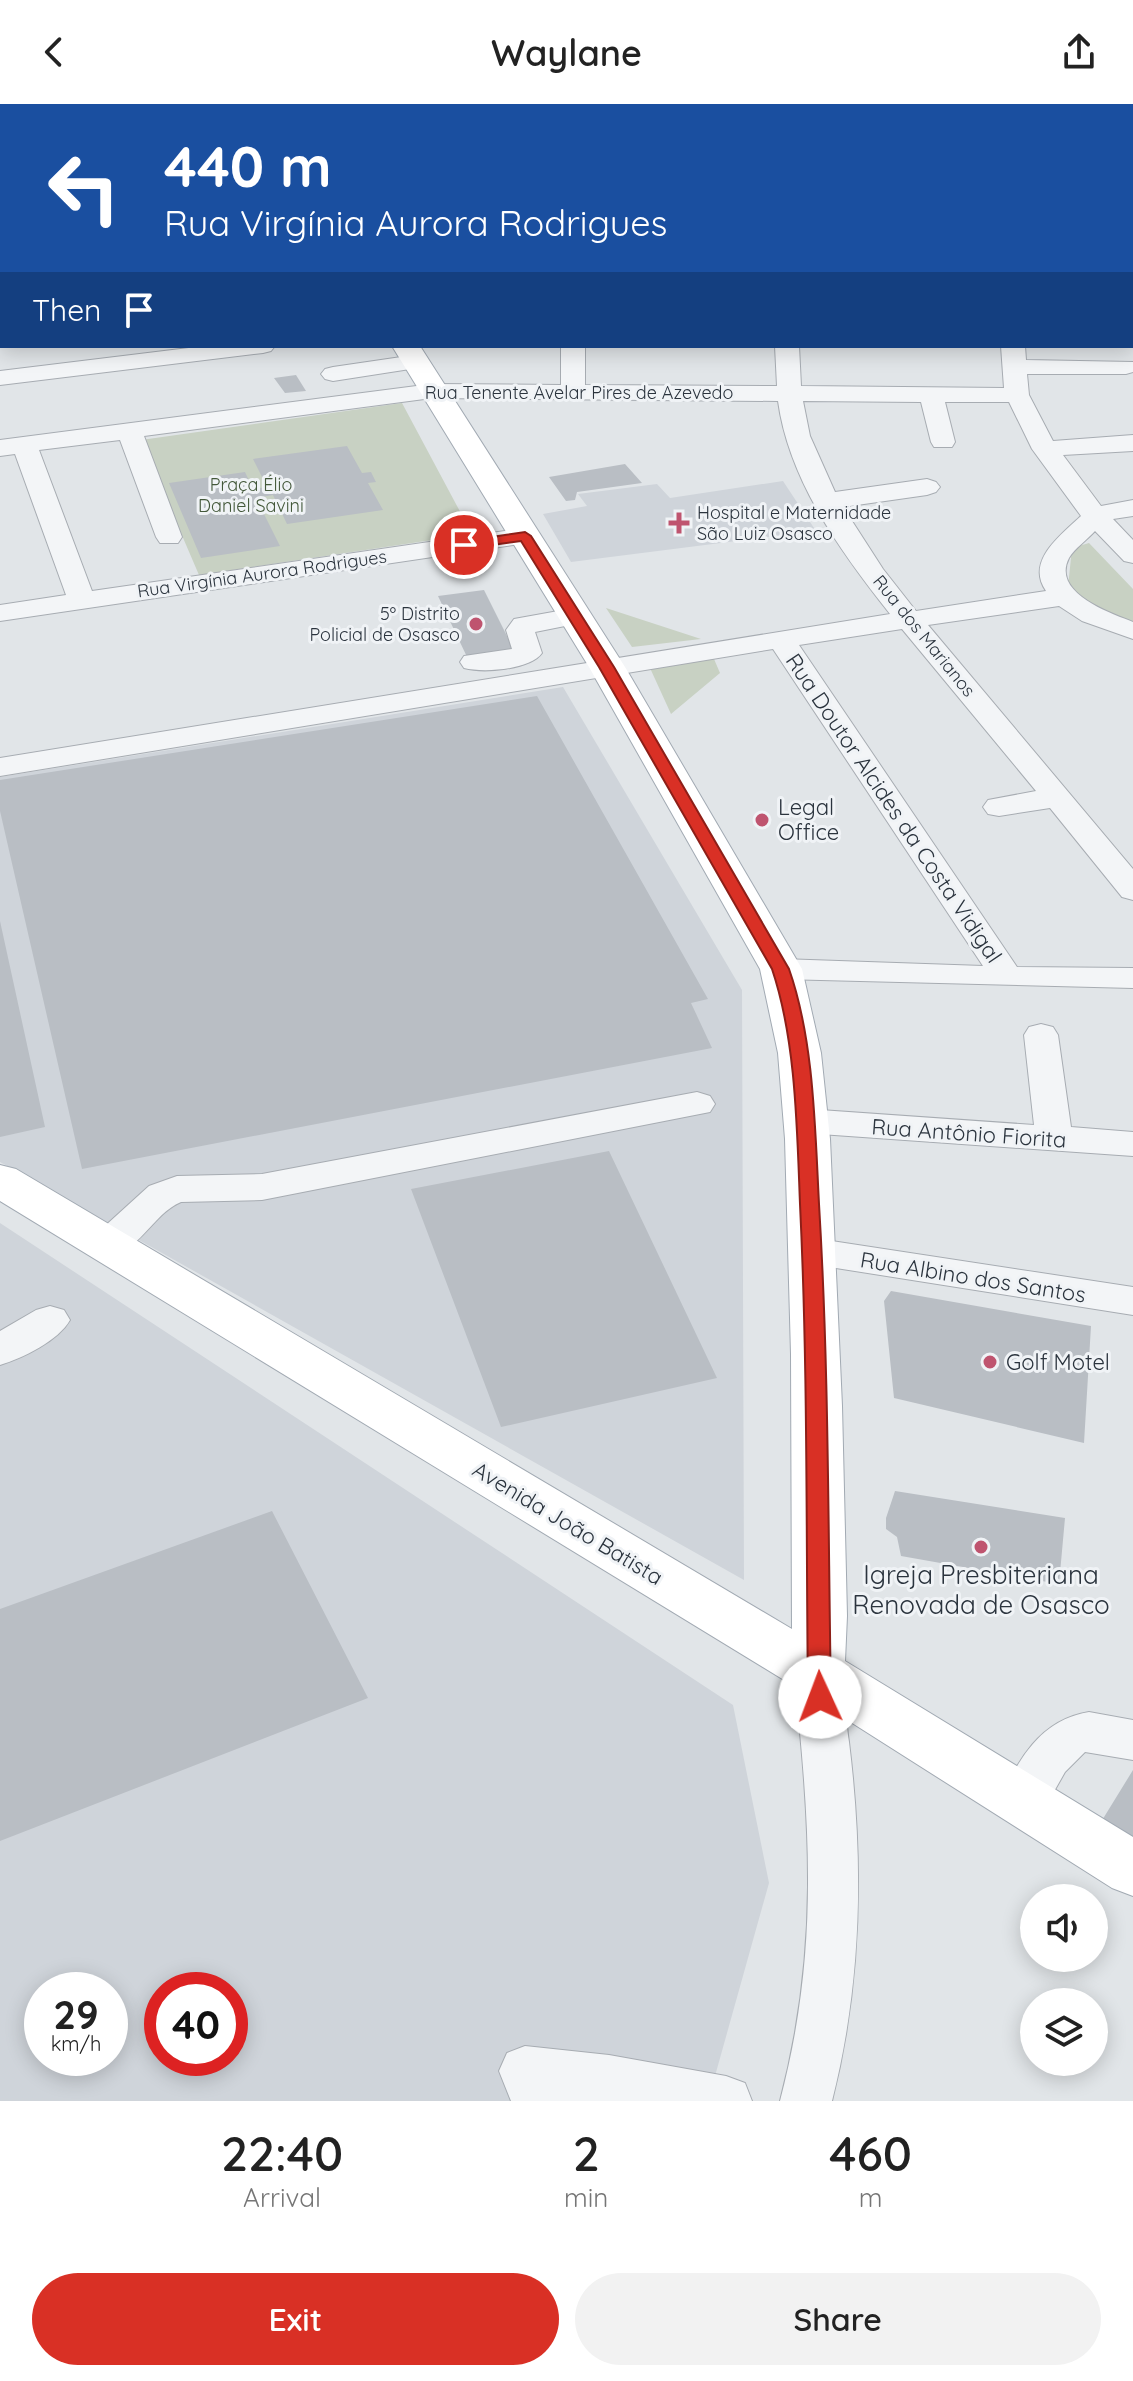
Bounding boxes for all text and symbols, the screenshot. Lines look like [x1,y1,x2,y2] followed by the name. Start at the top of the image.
[32,30,76,74] icon: back
[491,30,642,75] text: Waylane
[1057,30,1101,74] icon: share
[164,131,332,201] text: 440 m
[32,136,136,240] icon: left
[164,200,667,245] text: Rua Virgínia Aurora Rodrigues
[117,288,161,332] icon: arrive
[32,291,101,329] text: Then
[425,381,733,404] street label: Rua Tenente Avelar Pires de Azevedo
[198,473,304,517] park label: Praça Élio Daniel Savini
[697,501,891,545] place label: Hospital e Maternidade São Luiz Osasco
[430,511,498,579] pin
[668,512,690,534] marker: Hospital e Maternidade São Luiz Osasco
[442,523,486,567] icon: arrive
[136,545,388,602] street label: Rua Virgínia Aurora Rodrigues
[868,570,981,701] street label: Rua dos Marianos
[310,602,460,646] place label: 5º Distrito Policial de Osasco
[467,615,485,633] marker: 5º Distrito Policial de Osasco
[780,648,1008,968] street label: Rua Doutor Alcides da Costa Vidigal
[778,793,839,846] place label: Legal Office
[753,811,771,829] marker: Legal Office
[871,1112,1067,1154] street label: Rua Antônio Fiorita
[858,1245,1088,1309] street label: Rua Albino dos Santos
[1006,1348,1110,1376] place label: Golf Motel
[981,1353,999,1371] marker: Golf Motel
[468,1455,668,1591] street label: Avenida João Batista
[972,1538,990,1556] marker: Igreja Presbiteriana Renovada de Osasco
[852,1558,1110,1621] place label: Igreja Presbiteriana Renovada de Osasco
[778,1655,862,1739] position arrow
[1020,1884,1108,2076] map controls
[1020,1884,1108,1972] button: sound
[144,1972,248,2076] speed limit sign: 40
[1020,1988,1108,2076] button: layers
[53,1989,99,2039] text: 29
[51,2031,101,2056] text: km/h
[221,2123,343,2183] text: 22:40
[573,2123,600,2183] text: 2
[829,2123,912,2183] text: 460
[243,2181,321,2214] text: Arrival
[564,2181,608,2214] text: min
[859,2181,883,2214] text: m
[32,2273,559,2365] button: Exit
[575,2273,1101,2365] button: Share

